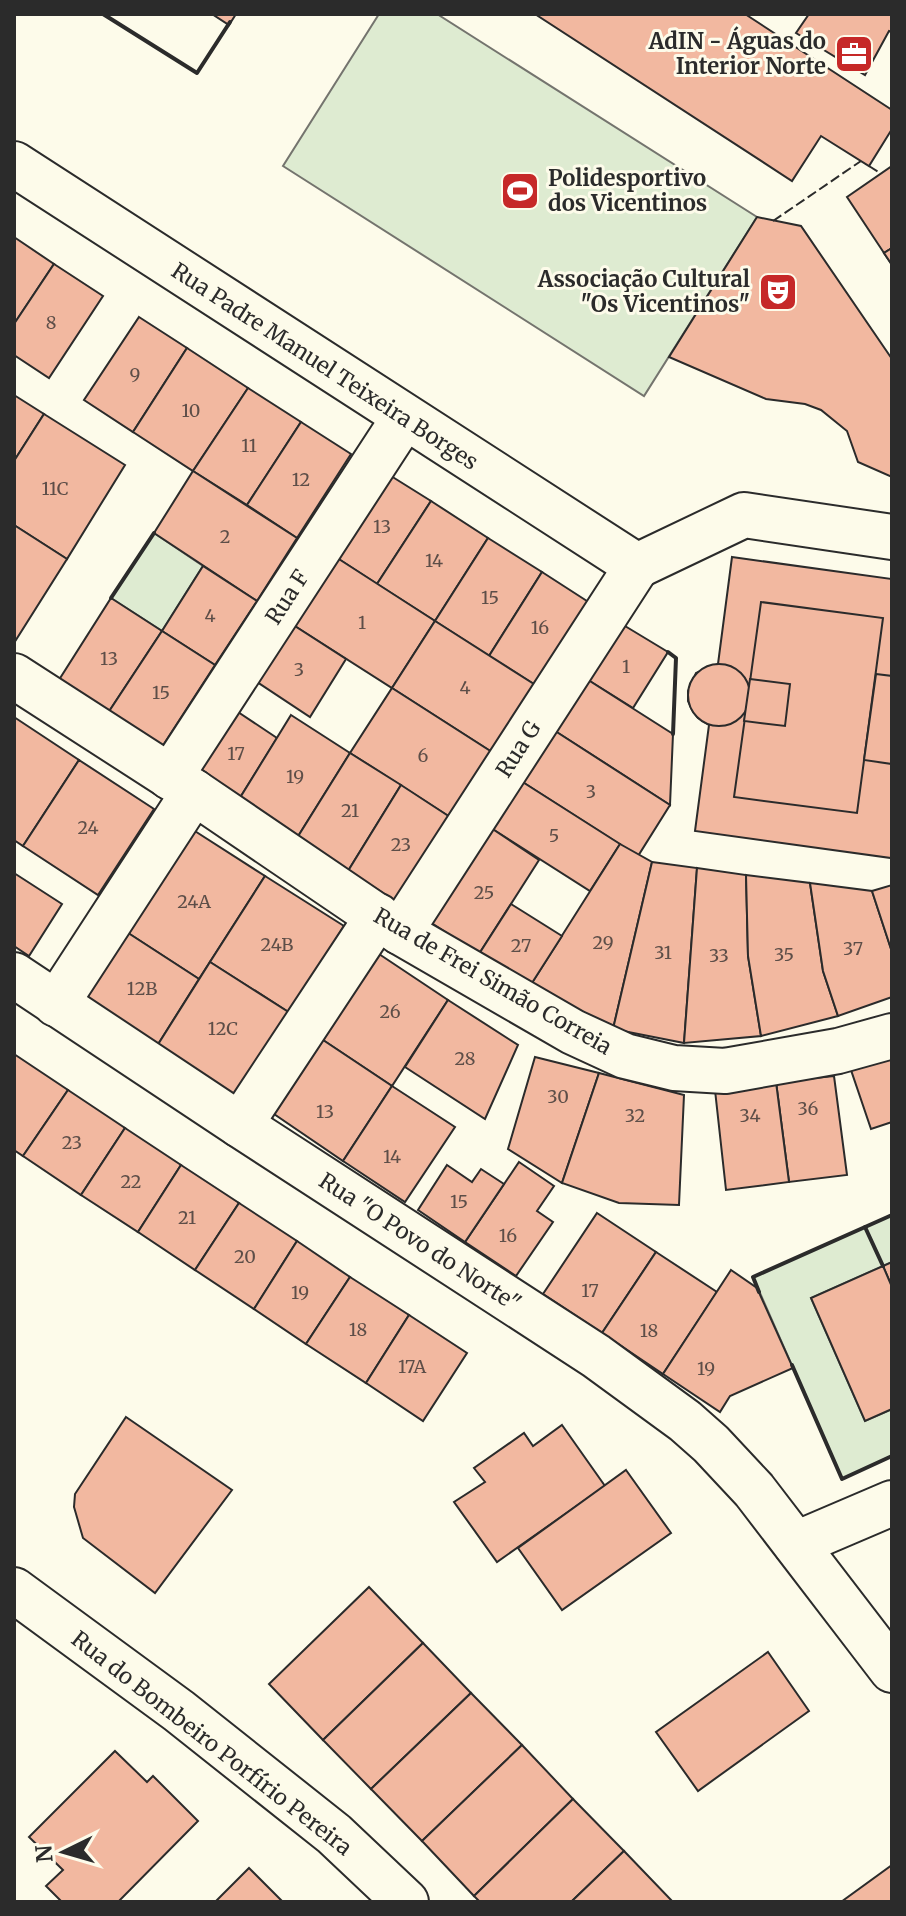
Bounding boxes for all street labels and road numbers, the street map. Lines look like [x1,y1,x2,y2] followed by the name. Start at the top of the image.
[166,256,484,476] street label: Rua Padre Manuel Teixeira Borges
[259,564,315,630] street label: Rua F
[489,715,547,783] street label: Rua G
[369,901,617,1061] street label: Rua de Frei Simão Correia
[314,1166,526,1318] street label: Rua "O Povo do Norte"
[66,1625,358,1861] street label: Rua do Bombeiro Porfírio Pereira

